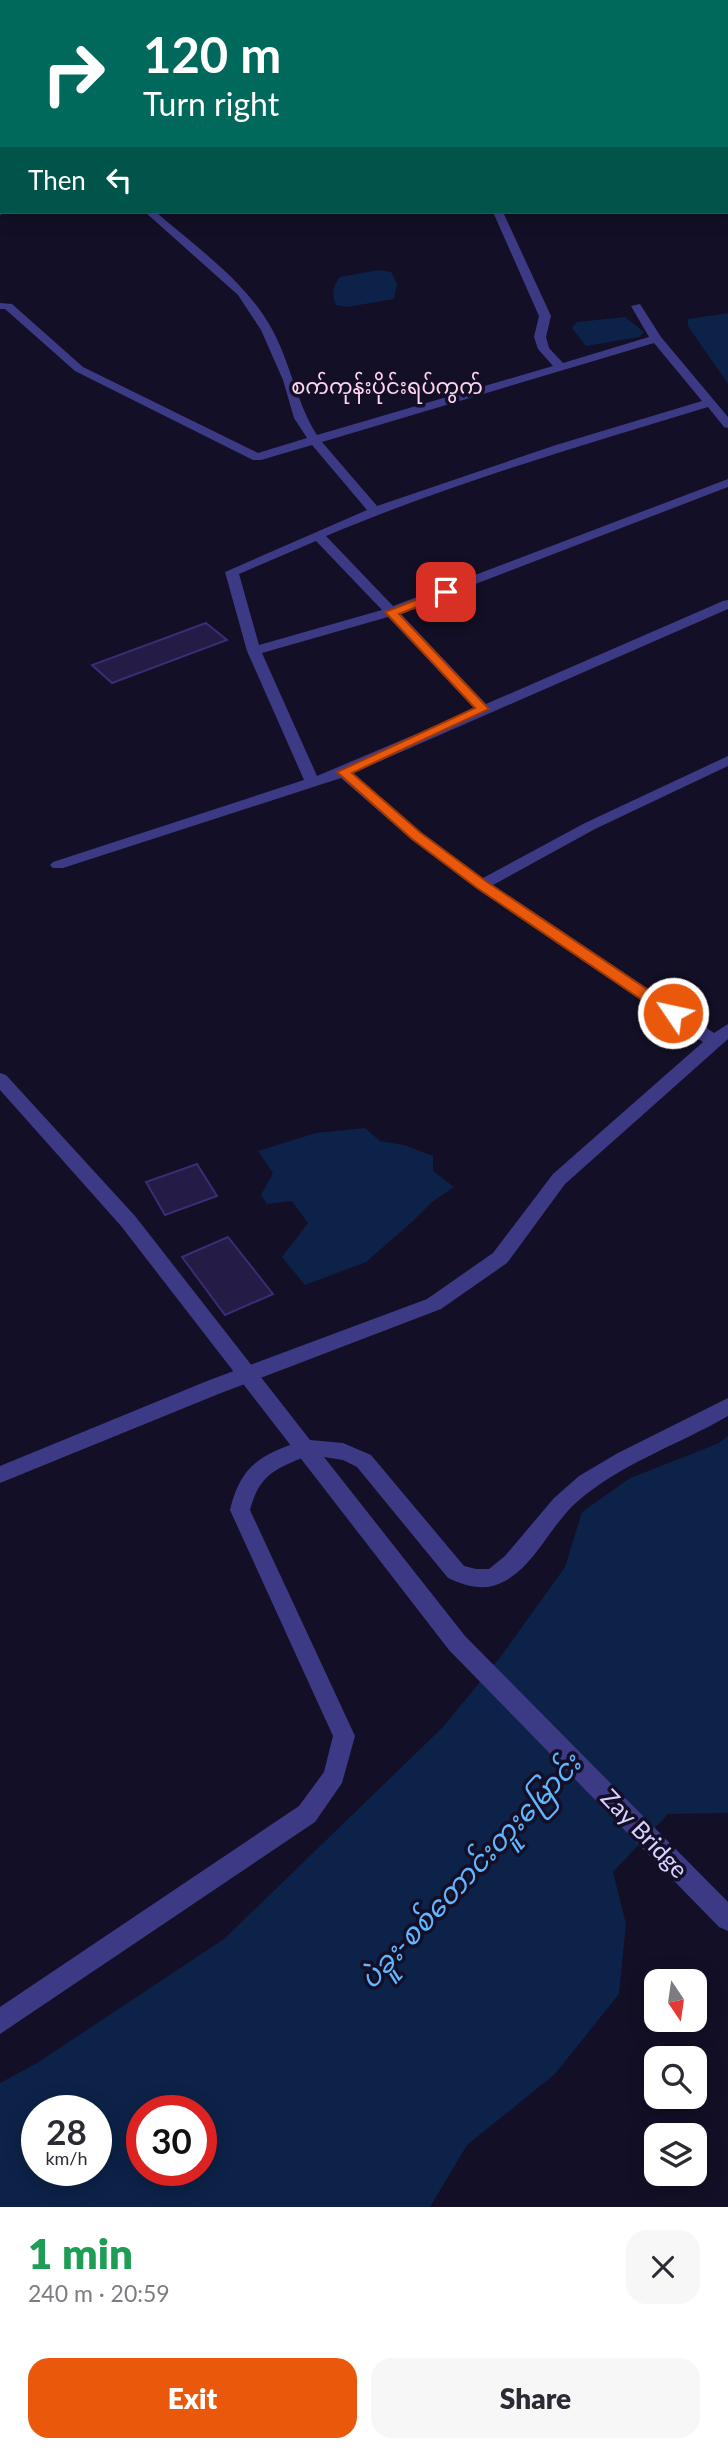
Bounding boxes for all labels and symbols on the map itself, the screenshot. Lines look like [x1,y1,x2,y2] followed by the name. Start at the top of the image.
[291,371,483,404] district label: စက်ကုန်းပိုင်းရပ်ကွက်
[416,562,476,622] pin
[636,976,710,1050] position arrow
[351,1743,594,2000] water label: ပဲခူး-စစ်တောင်းတူးမြောင်း
[596,1783,694,1883] street label: Zay Bridge
[644,1969,707,2032] north arrow
[126,2095,217,2186] speed limit sign: 30

